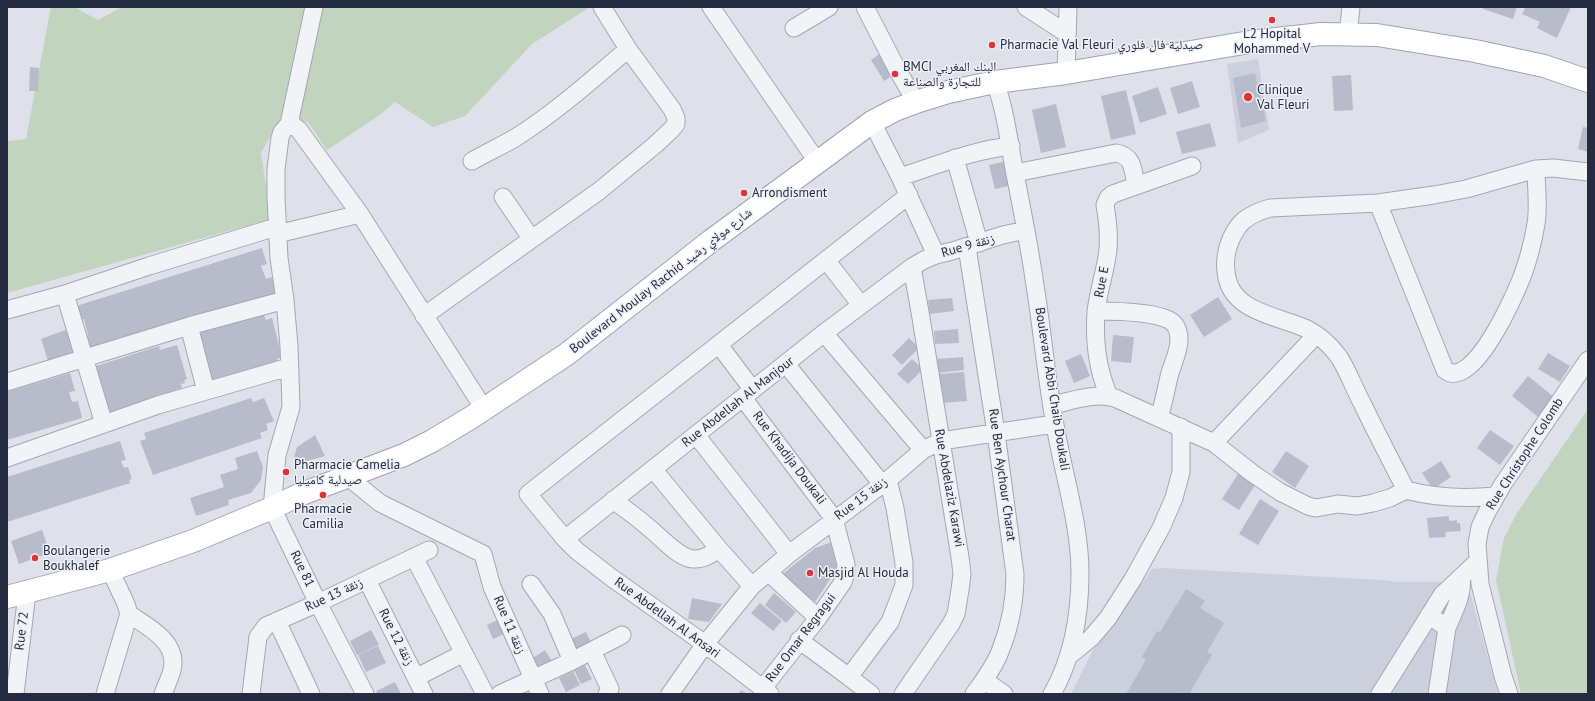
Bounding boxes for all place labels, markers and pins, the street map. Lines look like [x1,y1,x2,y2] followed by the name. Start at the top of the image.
[1267,15,1277,25] marker: L2 Hopital Mohammed V
[1234,26,1310,57] place label: L2 Hopital Mohammed V
[1000,37,1203,53] place label: Pharmacie Val Fleuri صيدلية فال فلوري
[987,40,997,50] marker: Pharmacie Val Fleuri صيدلية فال فلوري
[903,59,996,90] place label: BMCI البنك المغربي للتجارة والصناعة
[890,69,900,79] marker: BMCI البنك المغربي للتجارة والصناعة
[1257,82,1309,113] place label: Clinique Val Fleuri
[1242,91,1254,103] marker: Clinique Val Fleuri
[752,185,827,201] place label: Arrondisment
[739,188,749,198] marker: Arrondisment
[294,457,400,488] place label: Pharmacie Camelia صيدلية كاميليا
[281,467,291,477] marker: Pharmacie Camelia صيدلية كاميليا
[318,490,328,500] marker: Pharmacie Camilia
[294,501,352,532] place label: Pharmacie Camilia
[43,543,110,574] place label: Boulangerie Boukhalef
[30,553,40,563] marker: Boulangerie Boukhalef
[818,565,909,581] place label: Masjid Al Houda
[805,568,815,578] marker: Masjid Al Houda

